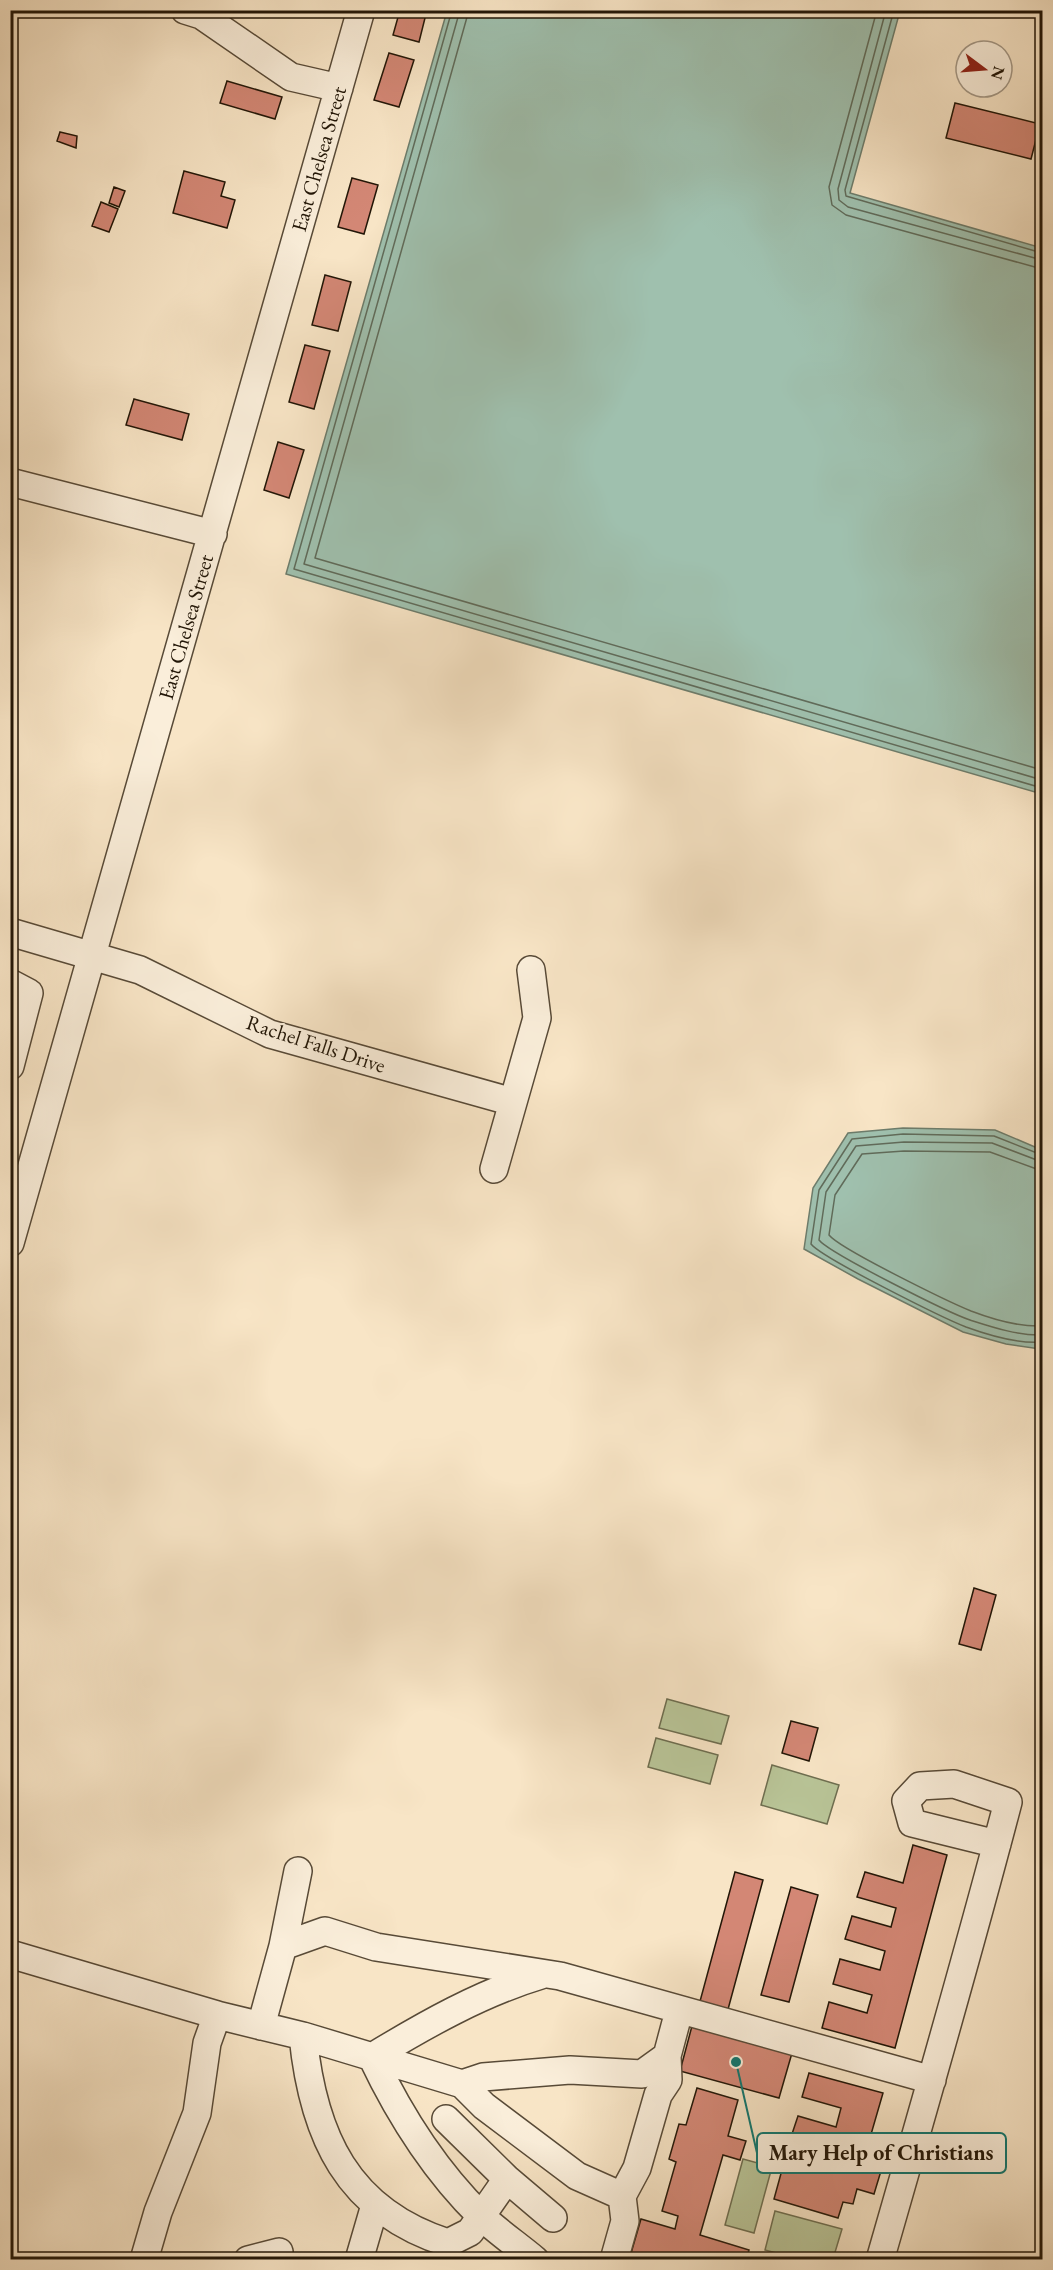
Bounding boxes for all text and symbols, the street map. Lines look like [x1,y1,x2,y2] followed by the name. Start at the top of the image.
[954,39,1014,99] north arrow
[986,64,1010,82] text: N
[285,83,352,235] street label: East Chelsea Street
[152,551,219,703] street label: East Chelsea Street
[243,1008,389,1079] street label: Rachel Falls Drive
[757,2133,1006,2173] callout: Mary Help of Christians
[768,2138,994,2167] text: Mary Help of Christians

